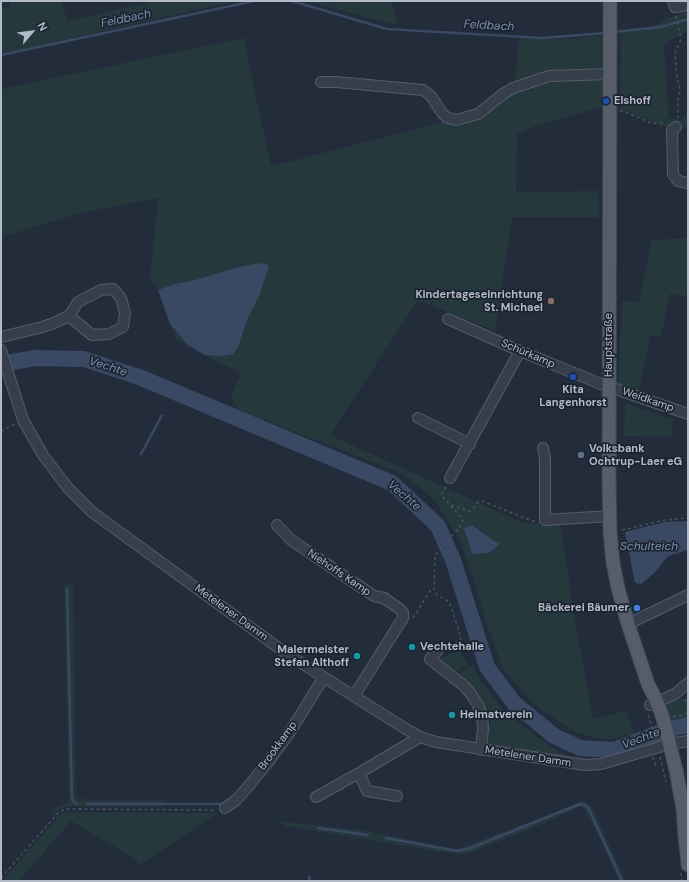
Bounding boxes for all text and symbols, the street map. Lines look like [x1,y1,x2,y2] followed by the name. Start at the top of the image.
[100,7,152,31] water label: Feldbach
[12,12,52,52] north arrow
[463,17,515,35] water label: Feldbach
[35,20,51,33] text: N
[614,94,651,108] place label: Elshoff
[601,96,611,106] marker: Elshoff
[415,288,543,314] place label: Kindertageseinrichtung St. Michael
[546,296,556,306] marker: Kindertageseinrichtung St. Michael
[602,313,616,377] street label: Hauptstraße
[499,337,557,371] street label: Schürkamp
[87,354,129,380] water label: Vechte
[568,372,578,382] marker: Kita Langenhorst
[539,383,607,409] place label: Kita Langenhorst
[620,385,676,415] street label: Weidkamp
[589,442,682,468] place label: Volksbank Ochtrup-Laer eG
[576,450,586,460] marker: Volksbank Ochtrup-Laer eG
[384,478,424,514] water label: Vechte
[620,540,678,554] water label: Schulteich
[305,547,373,599] street label: Niehoffs Kamp
[192,582,270,644] street label: Metelener Damm
[538,601,629,615] place label: Bäckerei Bäumer
[632,603,642,613] marker: Bäckerei Bäumer
[420,640,484,654] place label: Vechtehalle
[407,642,417,652] marker: Vechtehalle
[274,643,349,669] place label: Malermeister Stefan Althoff
[352,651,362,661] marker: Malermeister Stefan Althoff
[460,708,532,722] place label: Heimatverein
[447,710,457,720] marker: Heimatverein
[256,719,300,773] street label: Brookkamp
[620,725,662,753] water label: Vechte
[484,744,572,770] street label: Metelener Damm

